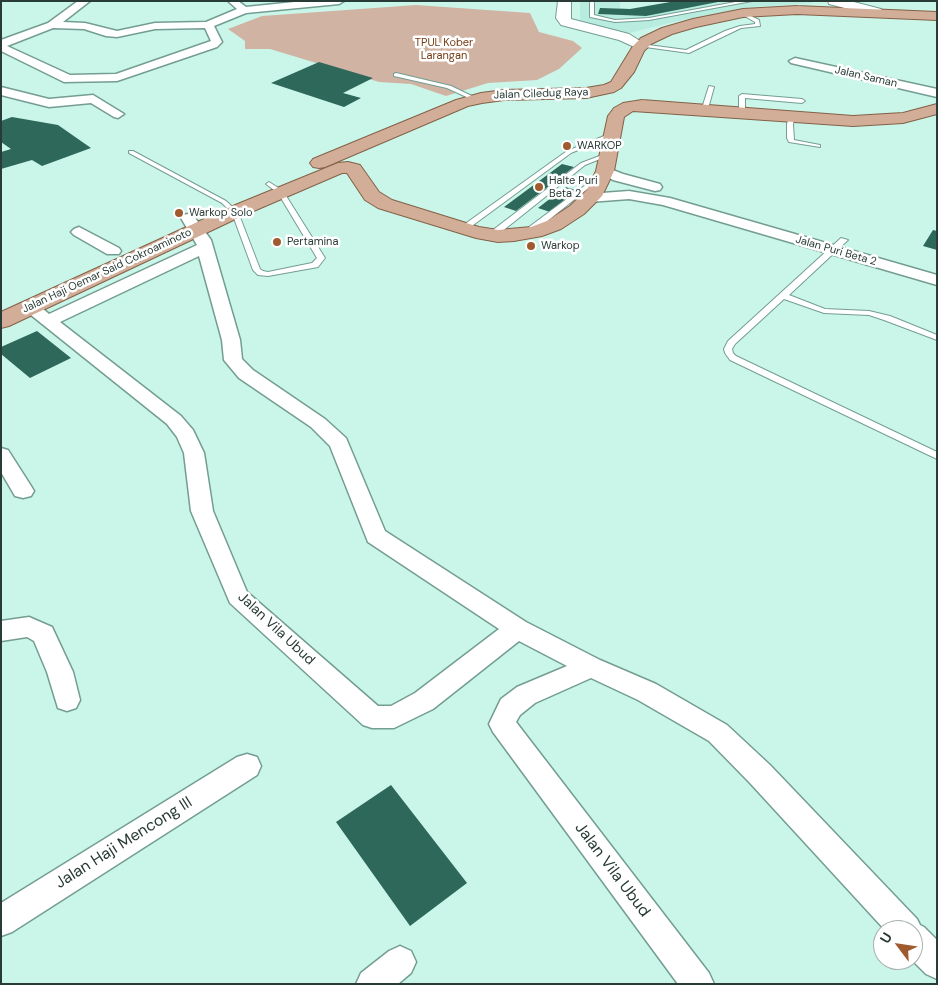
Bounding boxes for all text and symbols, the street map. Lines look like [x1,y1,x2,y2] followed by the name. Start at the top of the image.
[415,36,473,62] park label: TPUL Kober Larangan
[834,63,898,91] street label: Jalan Saman
[493,86,589,102] street label: Jalan Ciledug Raya
[577,139,622,153] place label: WARKOP
[561,140,573,152] marker: WARKOP
[549,174,598,200] place label: Halte Puri Beta 2
[533,181,545,193] marker: Halte Puri Beta 2
[189,206,253,220] place label: Warkop Solo
[173,207,185,219] marker: Warkop Solo
[20,226,194,316] street label: Jalan Haji Oemar Said Cokroaminoto
[794,233,878,269] street label: Jalan Puri Beta 2
[287,235,338,249] place label: Pertamina
[271,236,283,248] marker: Pertamina
[541,239,580,253] place label: Warkop
[525,240,537,252] marker: Warkop
[234,589,318,669] street label: Jalan Vila Ubud
[52,793,196,893] street label: Jalan Haji Mencong III
[570,819,654,921] street label: Jalan Vila Ubud
[873,920,923,970] north arrow
[876,929,896,947] text: U

